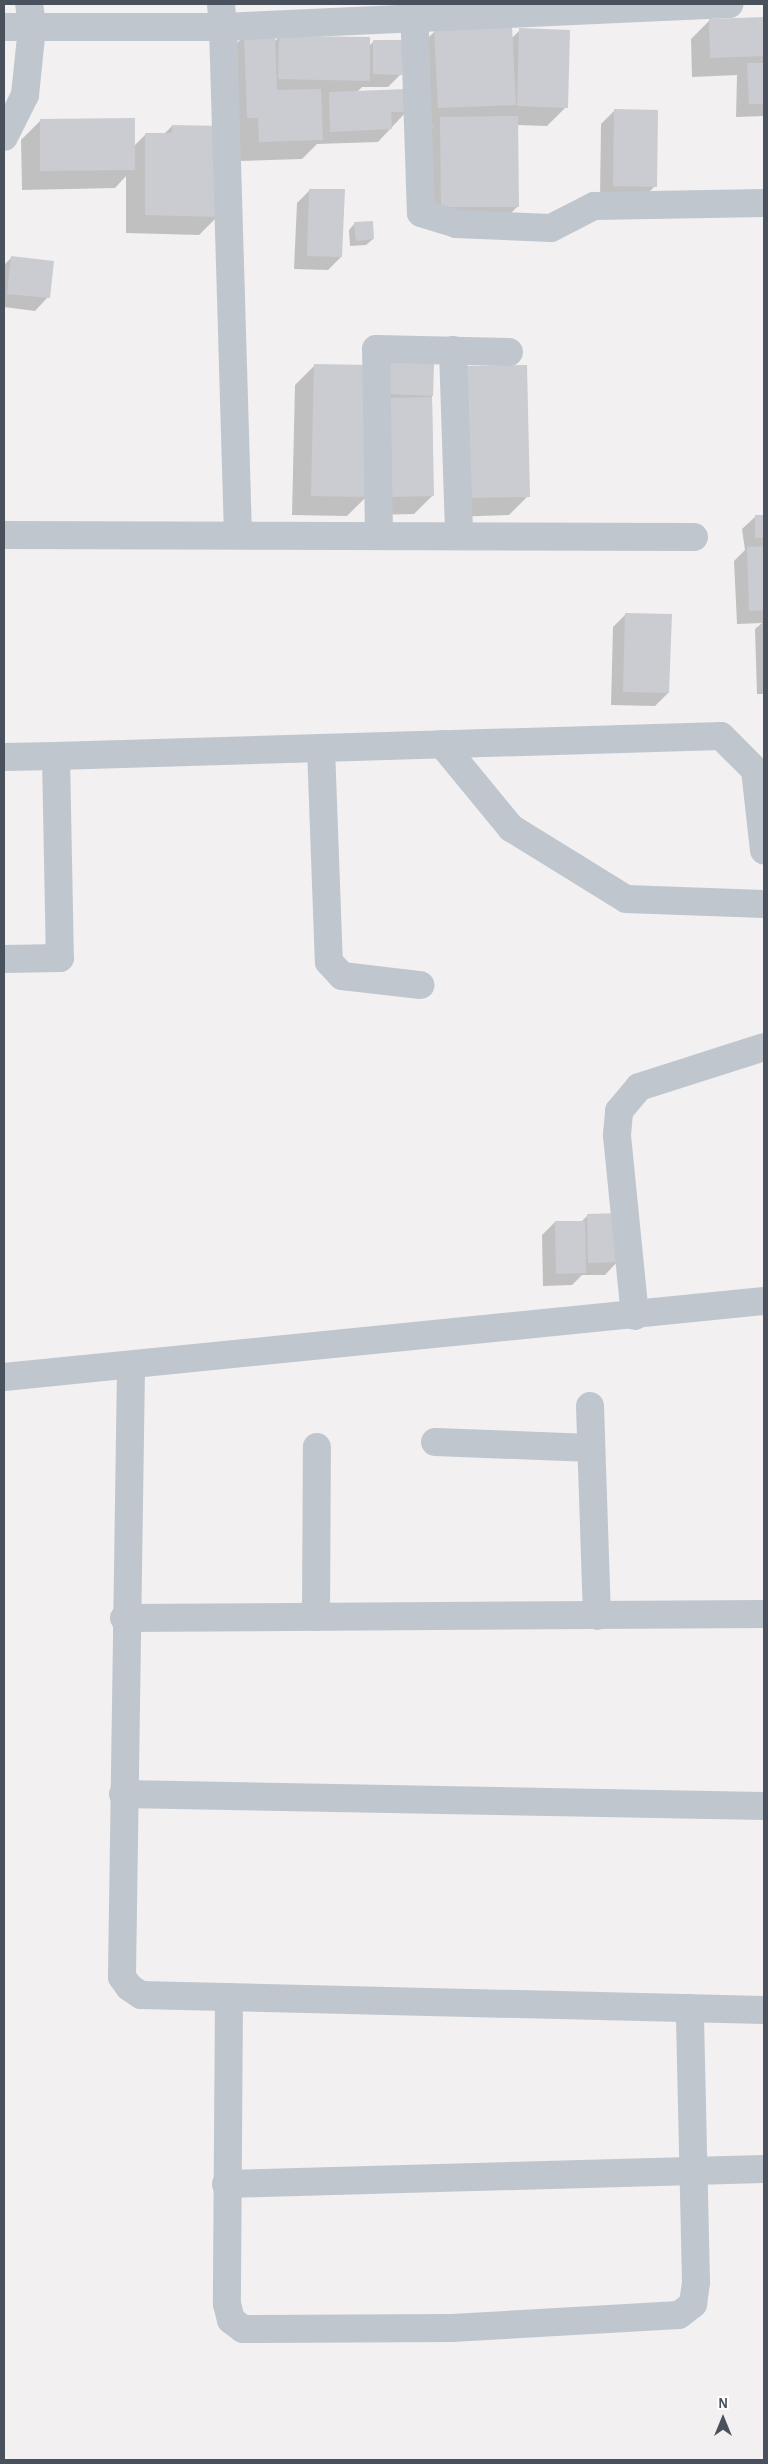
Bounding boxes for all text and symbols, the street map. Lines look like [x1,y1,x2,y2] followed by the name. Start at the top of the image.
[698,2394,748,2444] north arrow
[718,2397,728,2411] text: N

